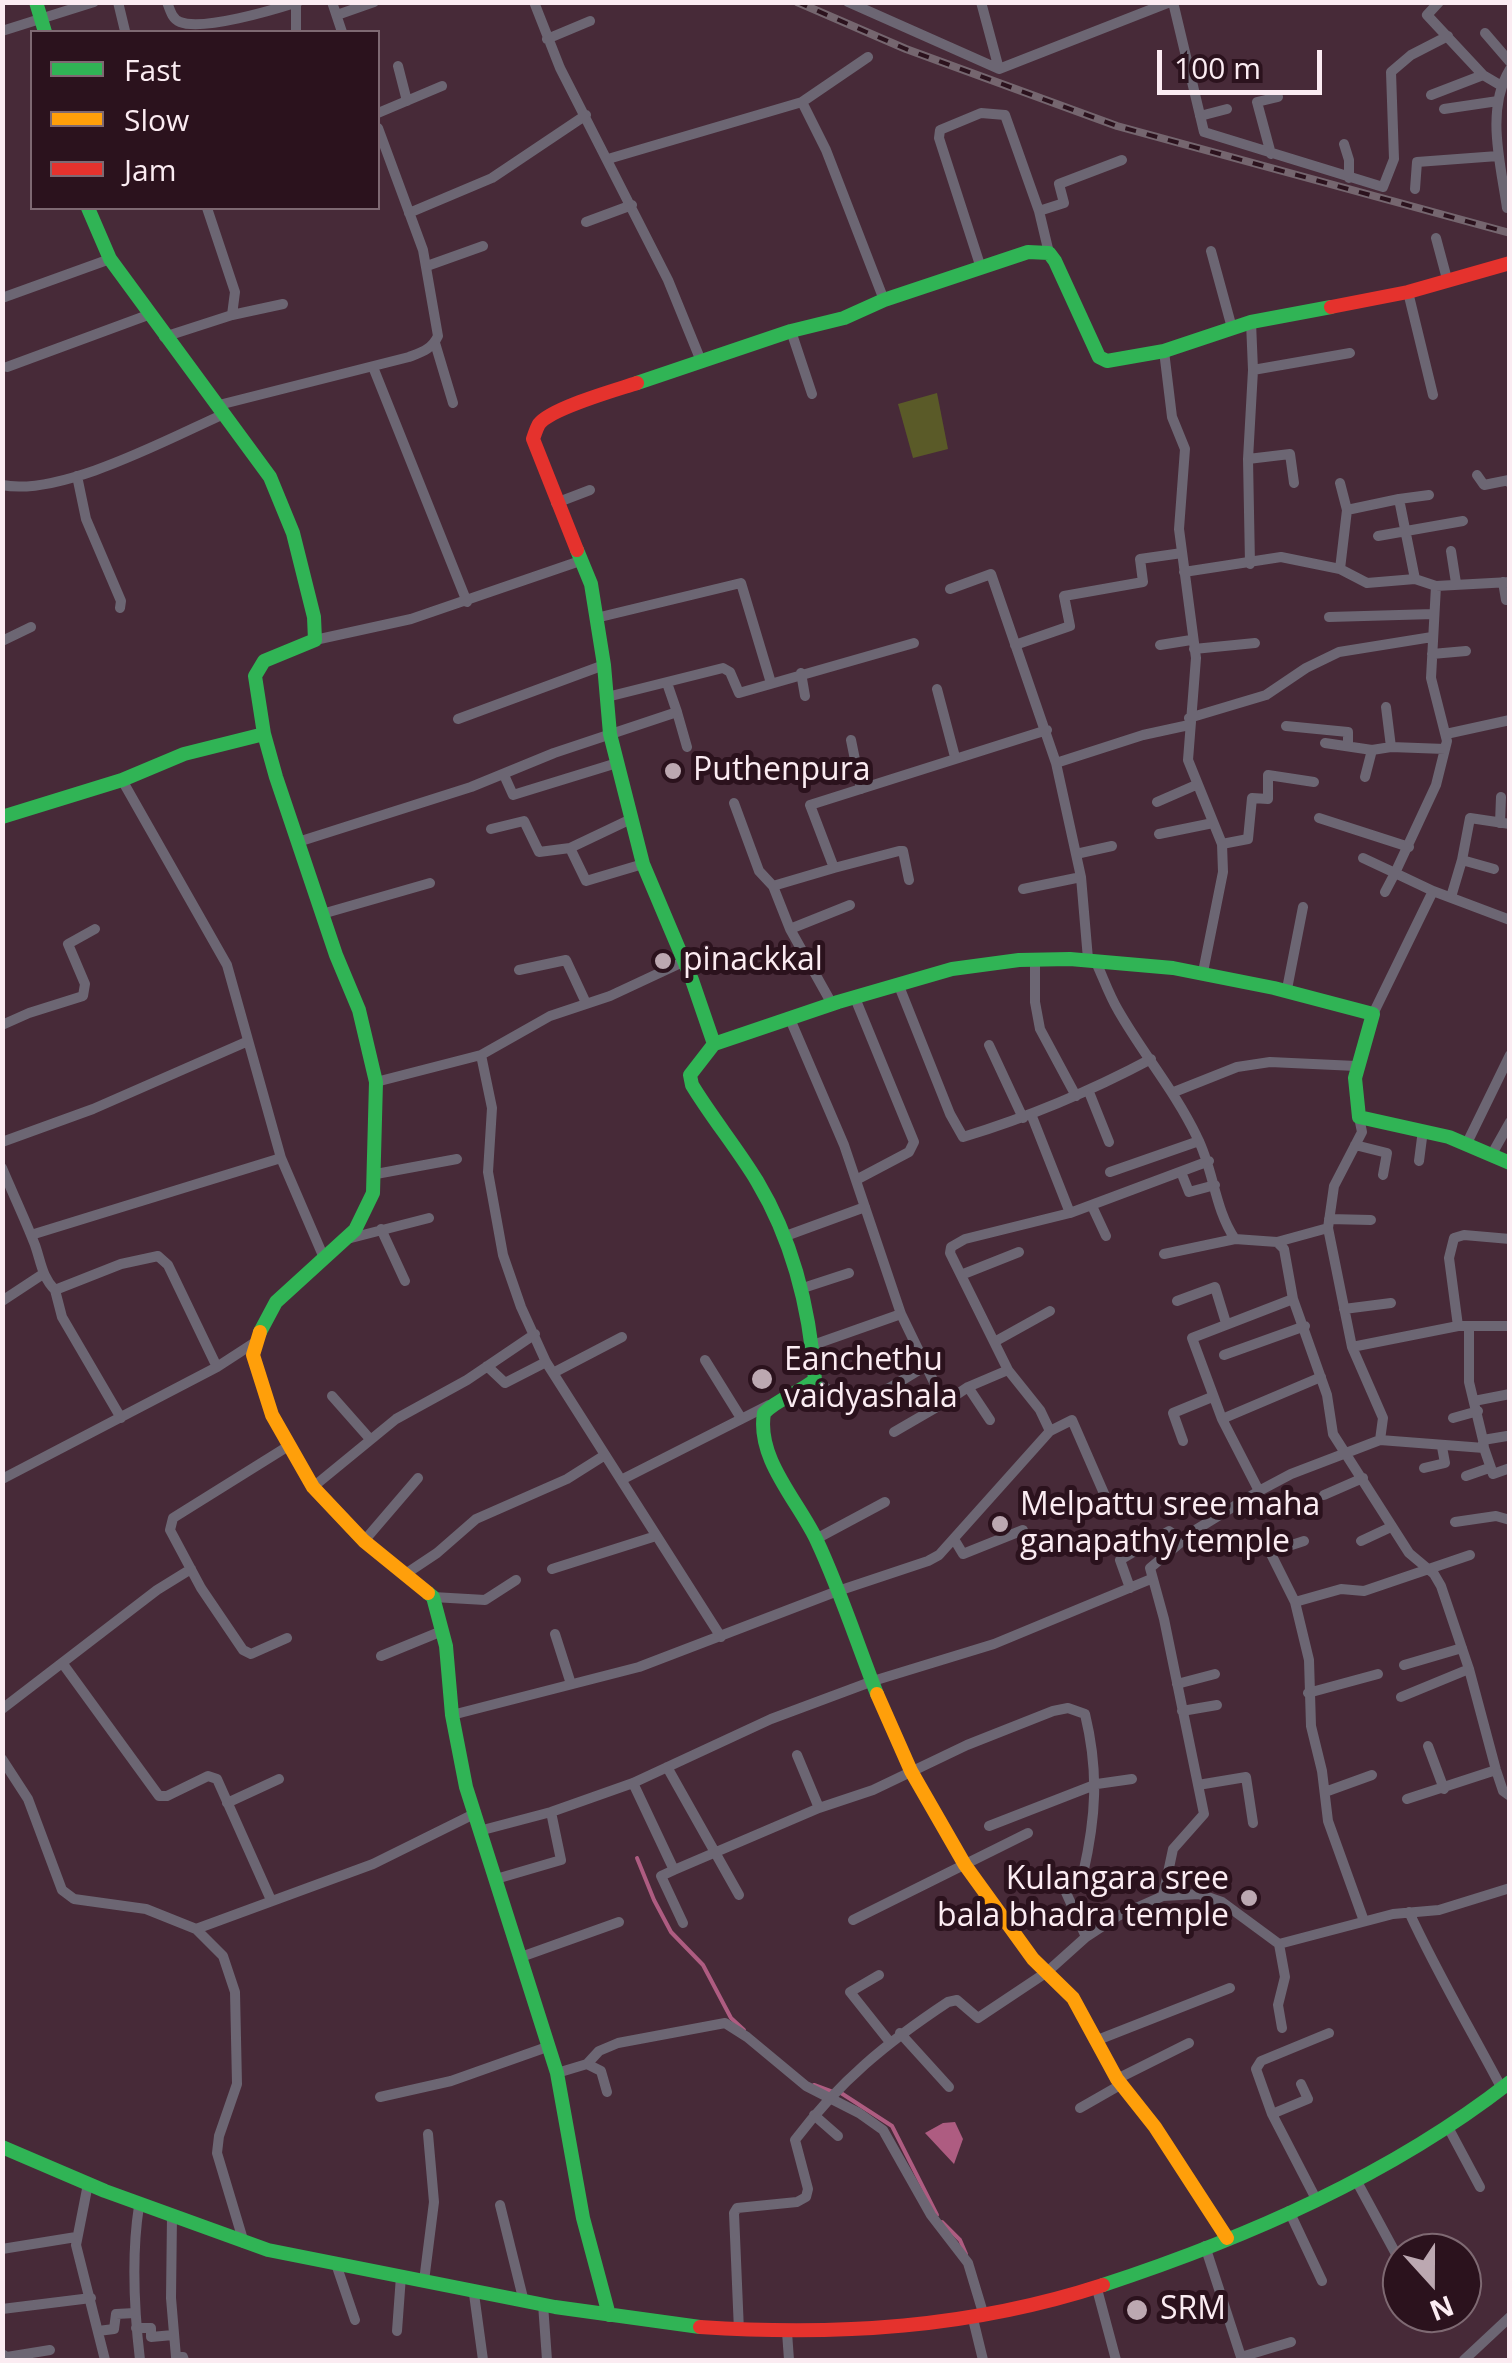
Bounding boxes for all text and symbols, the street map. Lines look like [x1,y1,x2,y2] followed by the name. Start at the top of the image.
[30,30,380,210] legend
[1162,30,1327,92] scale bar
[1174,47,1261,88] text: 100 m
[124,49,181,90] text: Fast
[124,99,189,140] text: Slow
[124,149,177,190] text: Jam
[693,752,871,790] place label: Puthenpura
[662,760,684,782] marker: Puthenpura
[683,942,823,980] place label: pinackkal
[652,950,674,972] marker: pinackkal
[784,1342,958,1417] place label: Eanchethu vaidyashala
[749,1366,775,1392] marker: Eanchethu vaidyashala
[1020,1487,1320,1562] place label: Melpattu sree maha ganapathy temple
[989,1513,1011,1535] marker: Melpattu sree maha ganapathy temple
[937,1861,1229,1936] place label: Kulangara sree bala bhadra temple
[1238,1887,1260,1909] marker: Kulangara sree bala bhadra temple
[1382,2233,1482,2333] north arrow
[1425,2287,1459,2331] text: N
[1160,2291,1226,2329] place label: SRM
[1124,2297,1150,2323] marker: SRM

